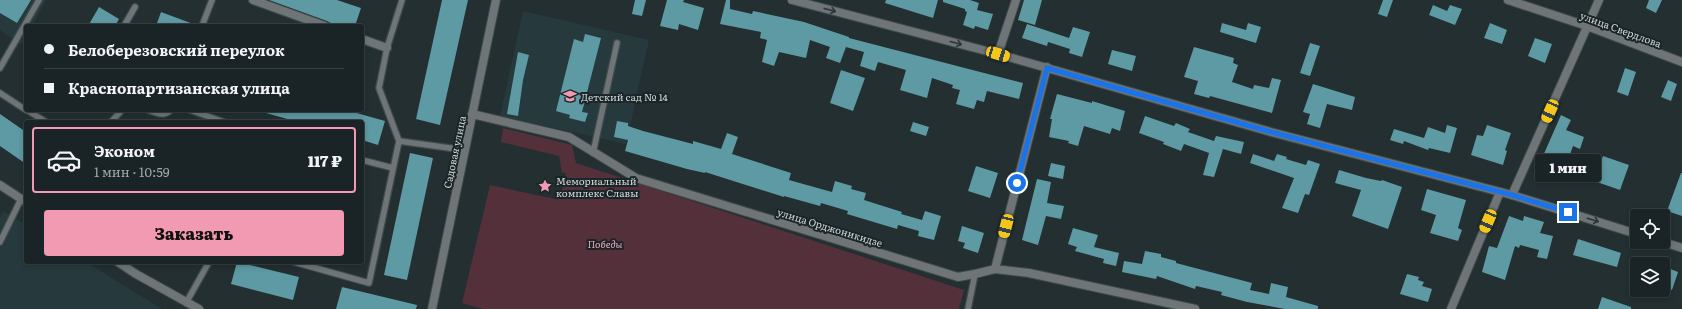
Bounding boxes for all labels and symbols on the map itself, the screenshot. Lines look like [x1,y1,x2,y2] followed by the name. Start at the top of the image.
[823,7,836,14] one-way arrow
[1578,7,1664,51] street label: улица Свердлова
[949,39,962,47] one-way arrow
[985,45,1011,63] car
[562,88,578,104] school or university icon: Детский сад № 14
[581,89,668,104] place label: Детский сад № 14
[1540,98,1560,124] car
[439,114,469,190] street label: Садовая улица
[1535,154,1601,182] callout: 1 мин
[556,173,638,200] place label: Мемориальный комплекс Славы
[1008,174,1026,192] route start
[537,178,553,194] place icon: Мемориальный комплекс Славы
[1559,203,1577,221] route end
[776,204,884,250] street label: улица Орджоникидзе
[1478,208,1498,234] car
[997,213,1015,239] car
[1586,217,1599,224] one-way arrow
[587,236,623,251] park label: Победы

